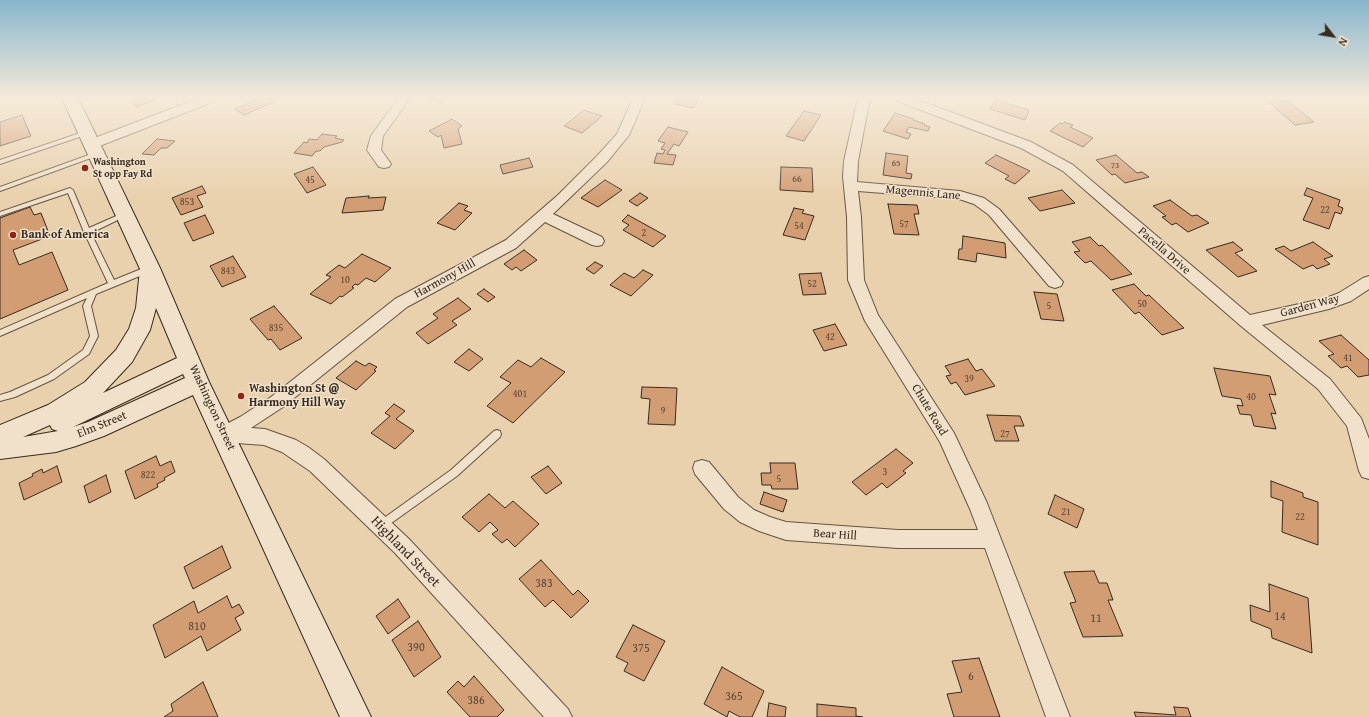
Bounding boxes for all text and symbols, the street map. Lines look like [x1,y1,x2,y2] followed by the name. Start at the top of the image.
[1313,16,1353,56] north arrow
[1335,35,1352,49] text: N
[93,156,152,180] place label: Washington St opp Fay Rd
[892,159,900,169] house number: 65
[1111,161,1119,171] house number: 73
[80,163,90,173] marker: Washington St opp Fay Rd
[792,173,802,185] house number: 66
[305,174,315,186] house number: 45
[885,183,961,203] street label: Magennis Lane
[180,196,194,208] house number: 853
[1320,204,1330,216] house number: 22
[899,218,909,230] house number: 57
[794,220,804,232] house number: 54
[1135,224,1193,278] street label: Pacella Drive
[642,227,646,239] house number: 2
[21,228,109,242] place label: Bank of America
[8,230,18,240] marker: Bank of America
[412,256,478,302] street label: Harmony Hill
[221,265,235,277] house number: 843
[340,274,350,286] house number: 10
[807,278,817,290] house number: 52
[1279,291,1341,321] street label: Garden Way
[1137,298,1147,310] house number: 50
[1047,300,1051,312] house number: 5
[269,322,283,334] house number: 835
[825,331,835,343] house number: 42
[1343,352,1353,364] house number: 41
[186,363,238,453] street label: Washington Street
[964,373,974,385] house number: 39
[249,382,346,410] place label: Washington St @ Harmony Hill Way
[908,382,950,438] street label: Chute Road
[513,388,527,400] house number: 401
[236,391,246,401] marker: Washington St @ Harmony Hill Way
[1246,391,1256,403] house number: 40
[661,405,665,417] house number: 9
[75,409,129,441] street label: Elm Street
[1000,428,1010,440] house number: 27
[883,466,887,478] house number: 3
[141,469,155,481] house number: 822
[777,473,781,485] house number: 5
[1061,506,1071,518] house number: 21
[1295,511,1305,523] house number: 22
[367,513,443,591] street label: Highland Street
[813,526,857,544] street label: Bear Hill
[535,577,553,591] house number: 383
[1274,610,1286,624] house number: 14
[1090,612,1102,626] house number: 11
[188,620,206,634] house number: 810
[407,641,425,655] house number: 390
[632,642,650,656] house number: 375
[968,670,974,684] house number: 6
[725,690,743,704] house number: 365
[467,694,485,708] house number: 386

